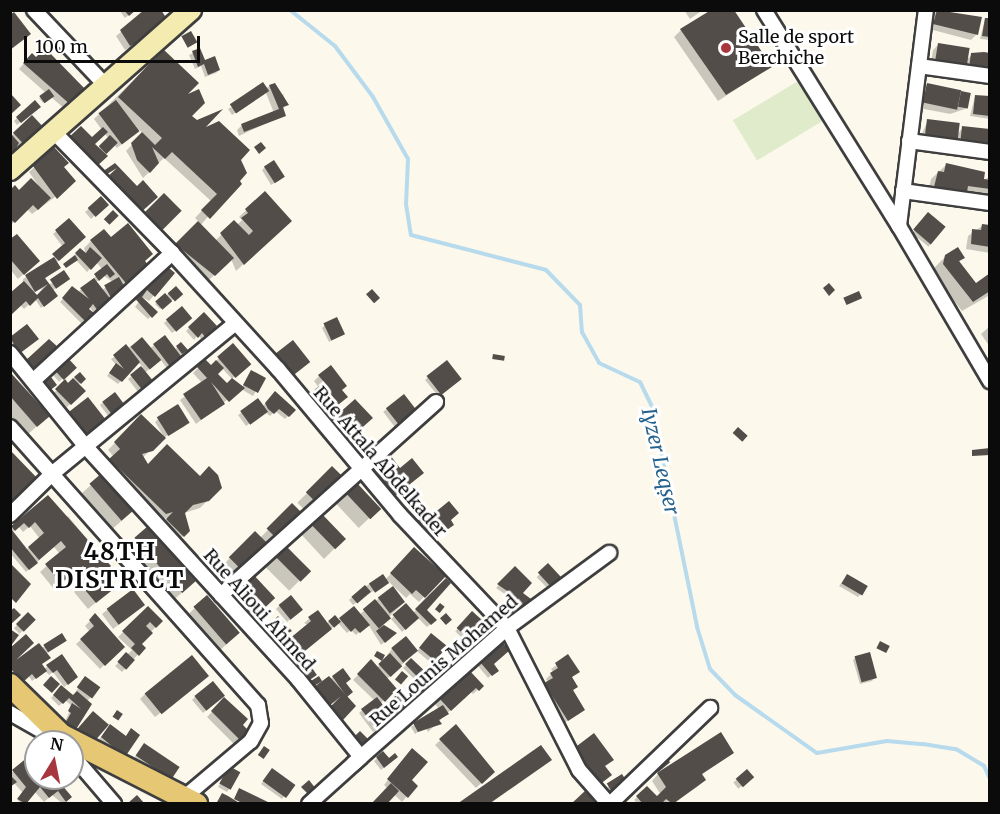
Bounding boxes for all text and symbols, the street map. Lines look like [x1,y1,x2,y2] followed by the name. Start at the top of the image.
[27,24,202,62] scale bar
[738,27,854,70] place label: Salle de sport Berchiche
[35,35,88,58] text: 100 m
[719,41,733,55] marker: Salle de sport Berchiche
[309,382,451,542] street label: Rue Attala Abdelkader
[637,405,685,517] water label: Iɣzer Leqṣer
[55,538,185,594] district label: 48TH DISTRICT
[199,545,319,675] street label: Rue Alioui Ahmed
[366,591,522,731] street label: Rue Lounis Mohamed
[24,730,84,790] north arrow
[49,733,65,755] text: N

